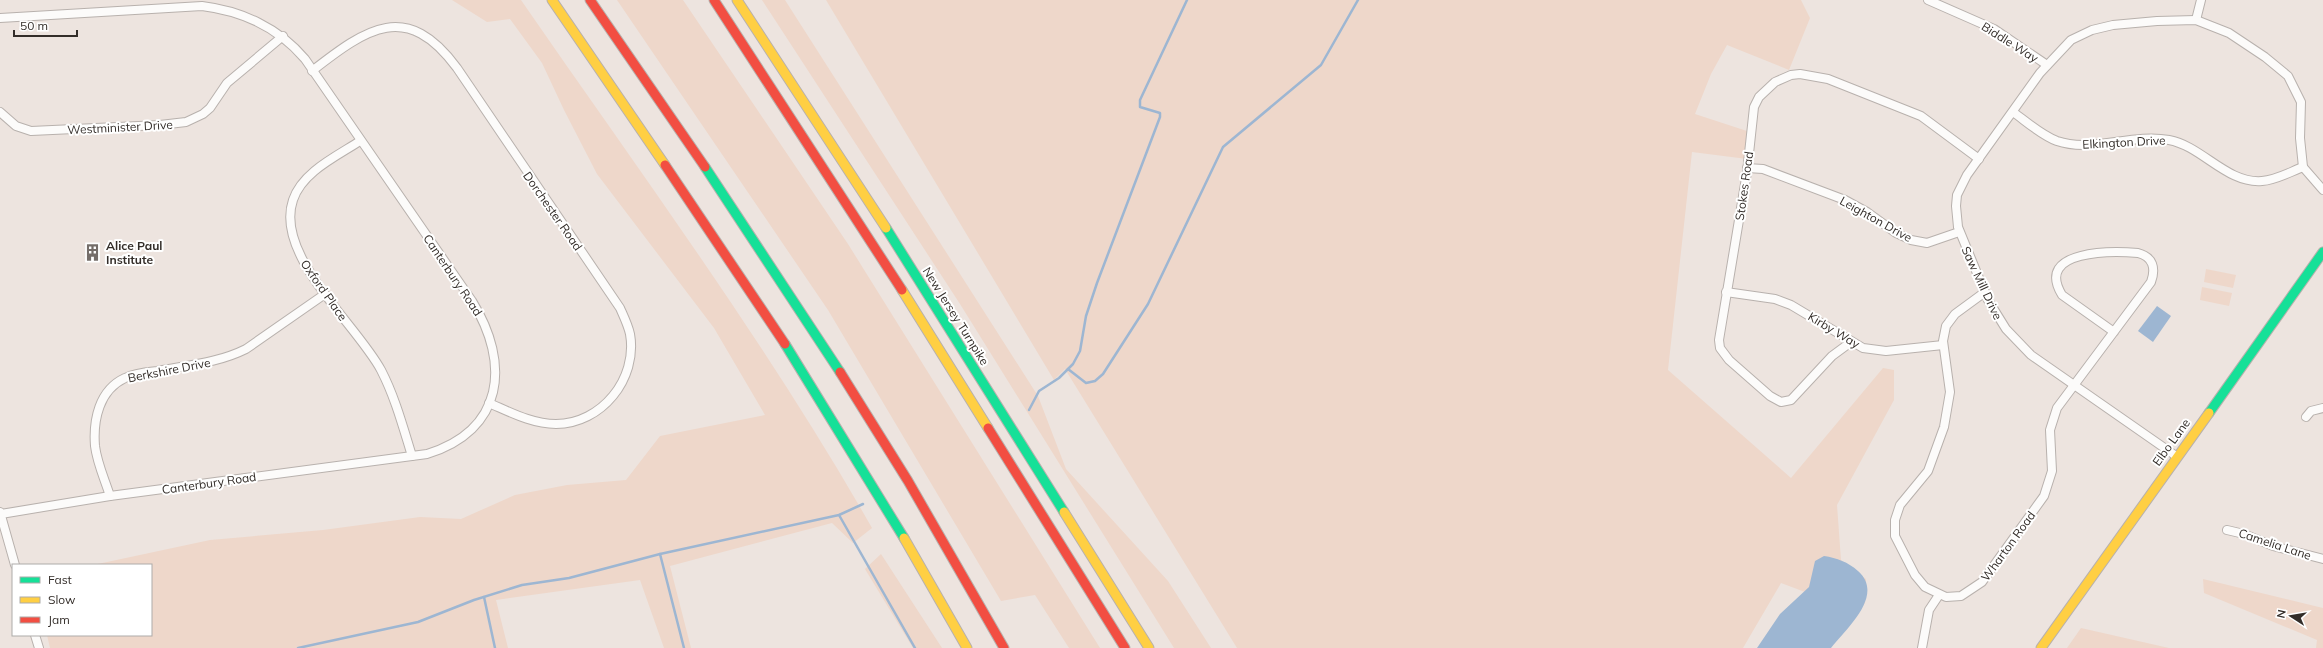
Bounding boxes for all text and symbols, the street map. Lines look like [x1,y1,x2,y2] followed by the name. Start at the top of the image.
[14,12,77,38] scale bar
[20,18,48,33] text: 50 m
[1979,19,2042,66] street label: Biddle Way
[67,117,173,137] street label: Westminister Drive
[2082,132,2166,152] street label: Elkington Drive
[1732,151,1756,221] street label: Stokes Road
[520,169,586,253] street label: Dorchester Road
[1837,193,1915,245] street label: Leighton Drive
[420,231,486,319] street label: Canterbury Road
[106,238,163,267] place label: Alice Paul Institute
[83,242,103,262] building icon: Alice Paul Institute
[1958,244,2006,322] street label: Saw Mill Drive
[297,257,351,323] street label: Oxford Place
[920,264,992,368] street label: New Jersey Turnpike
[1805,309,1863,352] street label: Kirby Way
[126,355,212,385] street label: Berkshire Drive
[2149,416,2193,468] street label: Elbo Lane
[161,469,257,497] street label: Canterbury Road
[1978,508,2038,584] street label: Wharton Road
[2237,525,2313,563] street label: Camelia Lane
[12,564,152,636] legend
[48,572,72,587] text: Fast
[48,592,76,607] text: Slow
[2271,596,2311,636] north arrow
[2274,608,2289,619] text: N
[48,612,70,627] text: Jam

